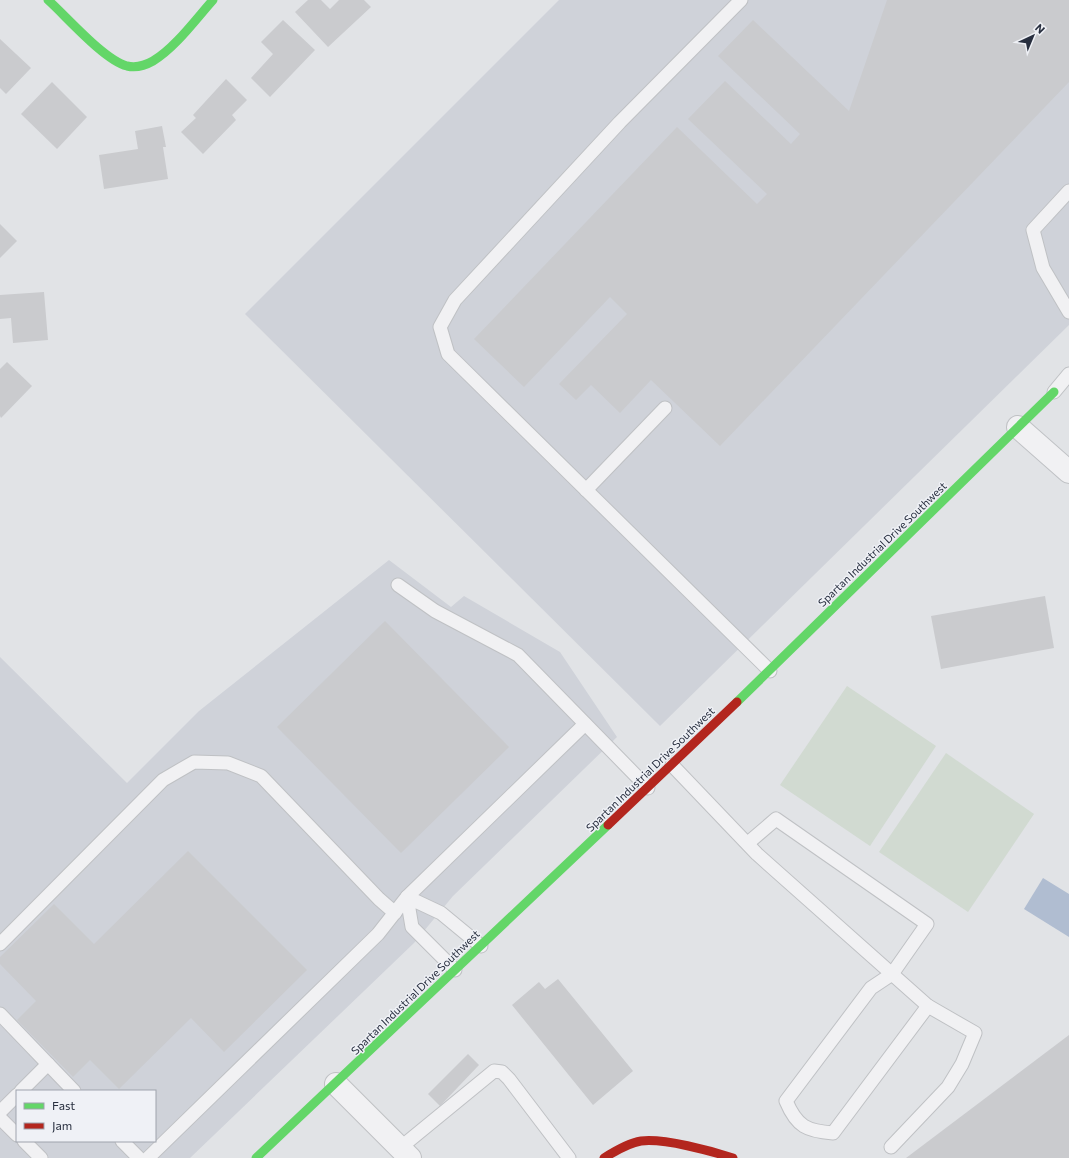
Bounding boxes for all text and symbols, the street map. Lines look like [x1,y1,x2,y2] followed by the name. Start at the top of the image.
[1013,16,1053,56] north arrow
[1033,21,1048,36] text: N
[815,479,949,609] street label: Spartan Industrial Drive Southwest
[583,704,717,834] street label: Spartan Industrial Drive Southwest
[348,927,482,1057] street label: Spartan Industrial Drive Southwest
[16,1090,156,1142] legend
[52,1098,75,1112] text: Fast
[52,1118,72,1133] text: Jam

